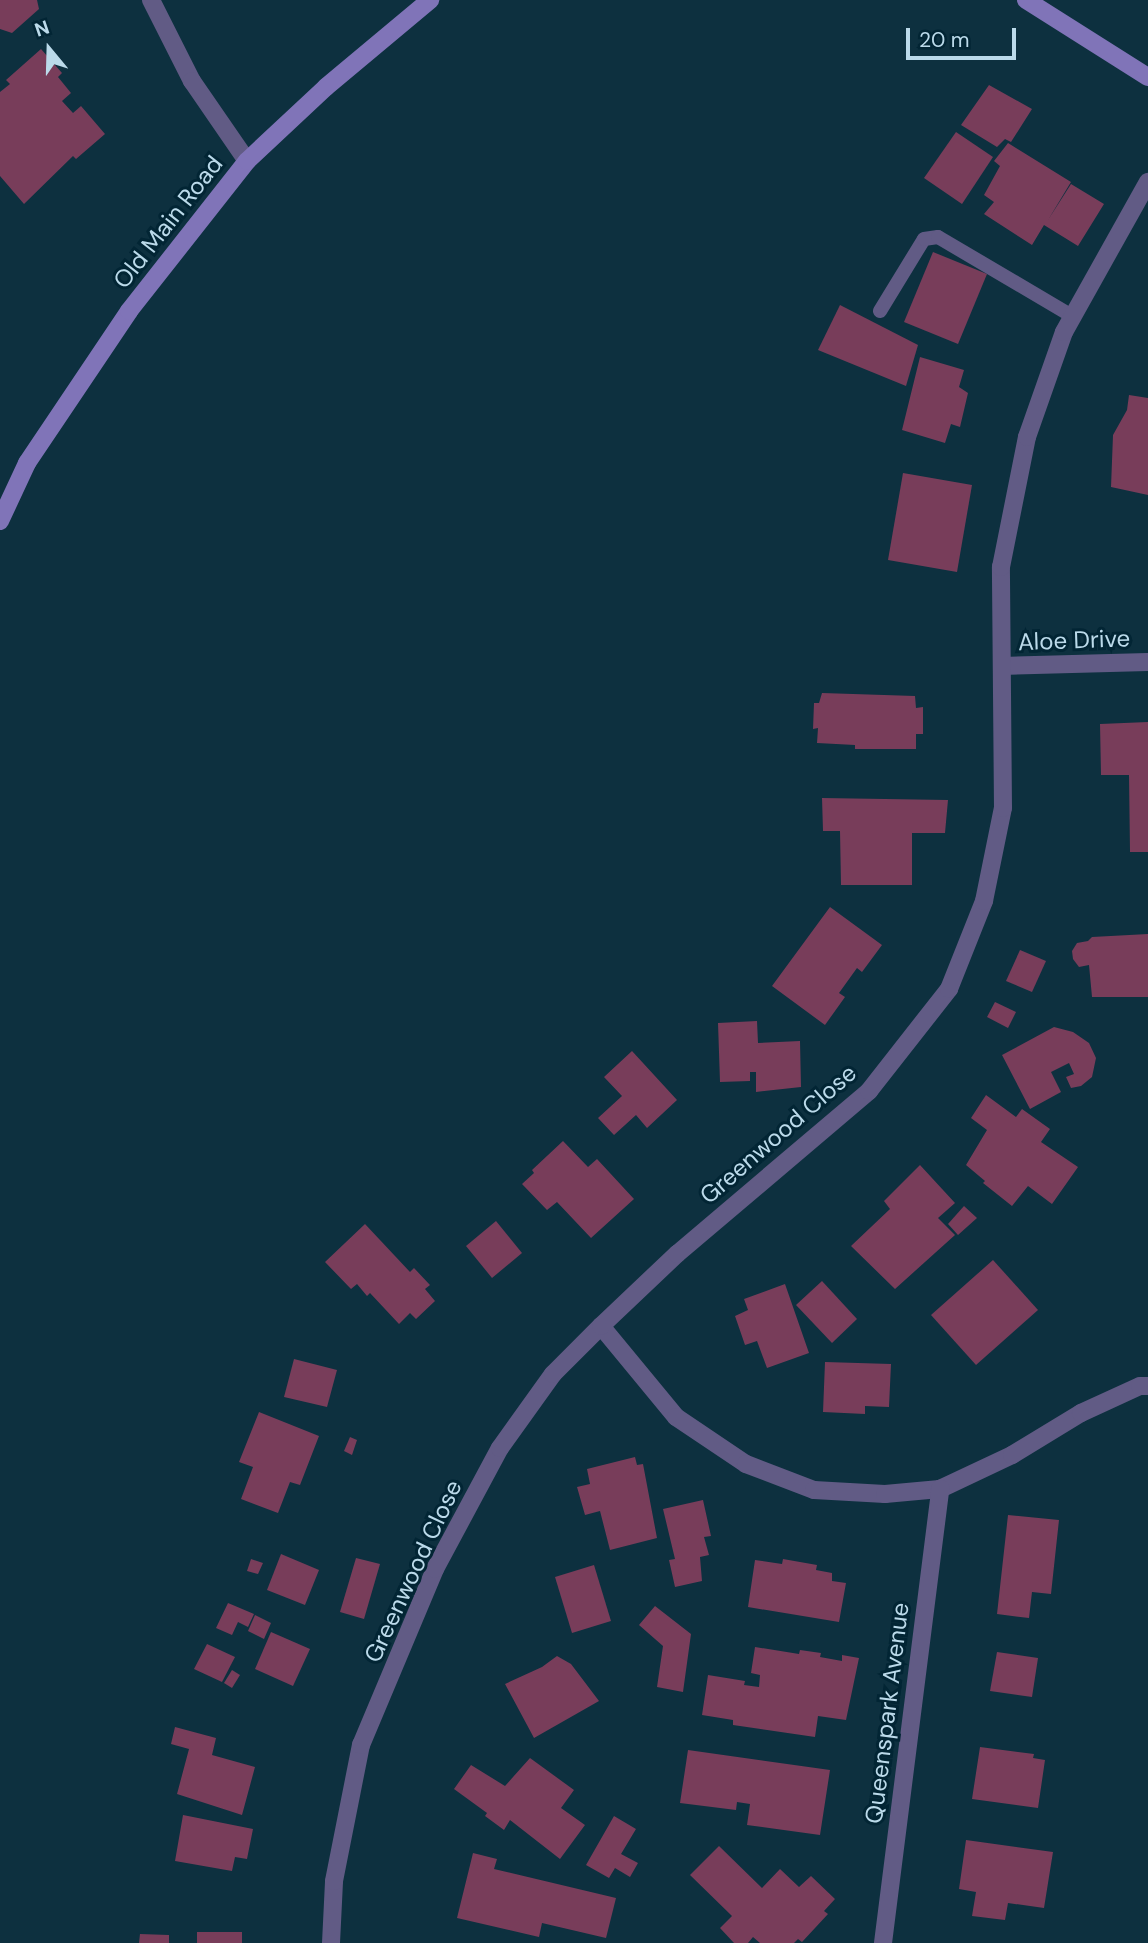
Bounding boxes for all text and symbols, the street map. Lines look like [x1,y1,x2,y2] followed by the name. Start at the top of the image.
[14,14,84,84] north arrow
[910,14,1020,58] scale bar
[31,15,53,43] text: N
[919,26,970,54] text: 20 m
[107,150,229,294] street label: Old Main Road
[1017,624,1131,656] street label: Aloe Drive
[694,1058,862,1210] street label: Greenwood Close
[358,1475,468,1667] street label: Greenwood Close
[859,1601,915,1825] street label: Queenspark Avenue

